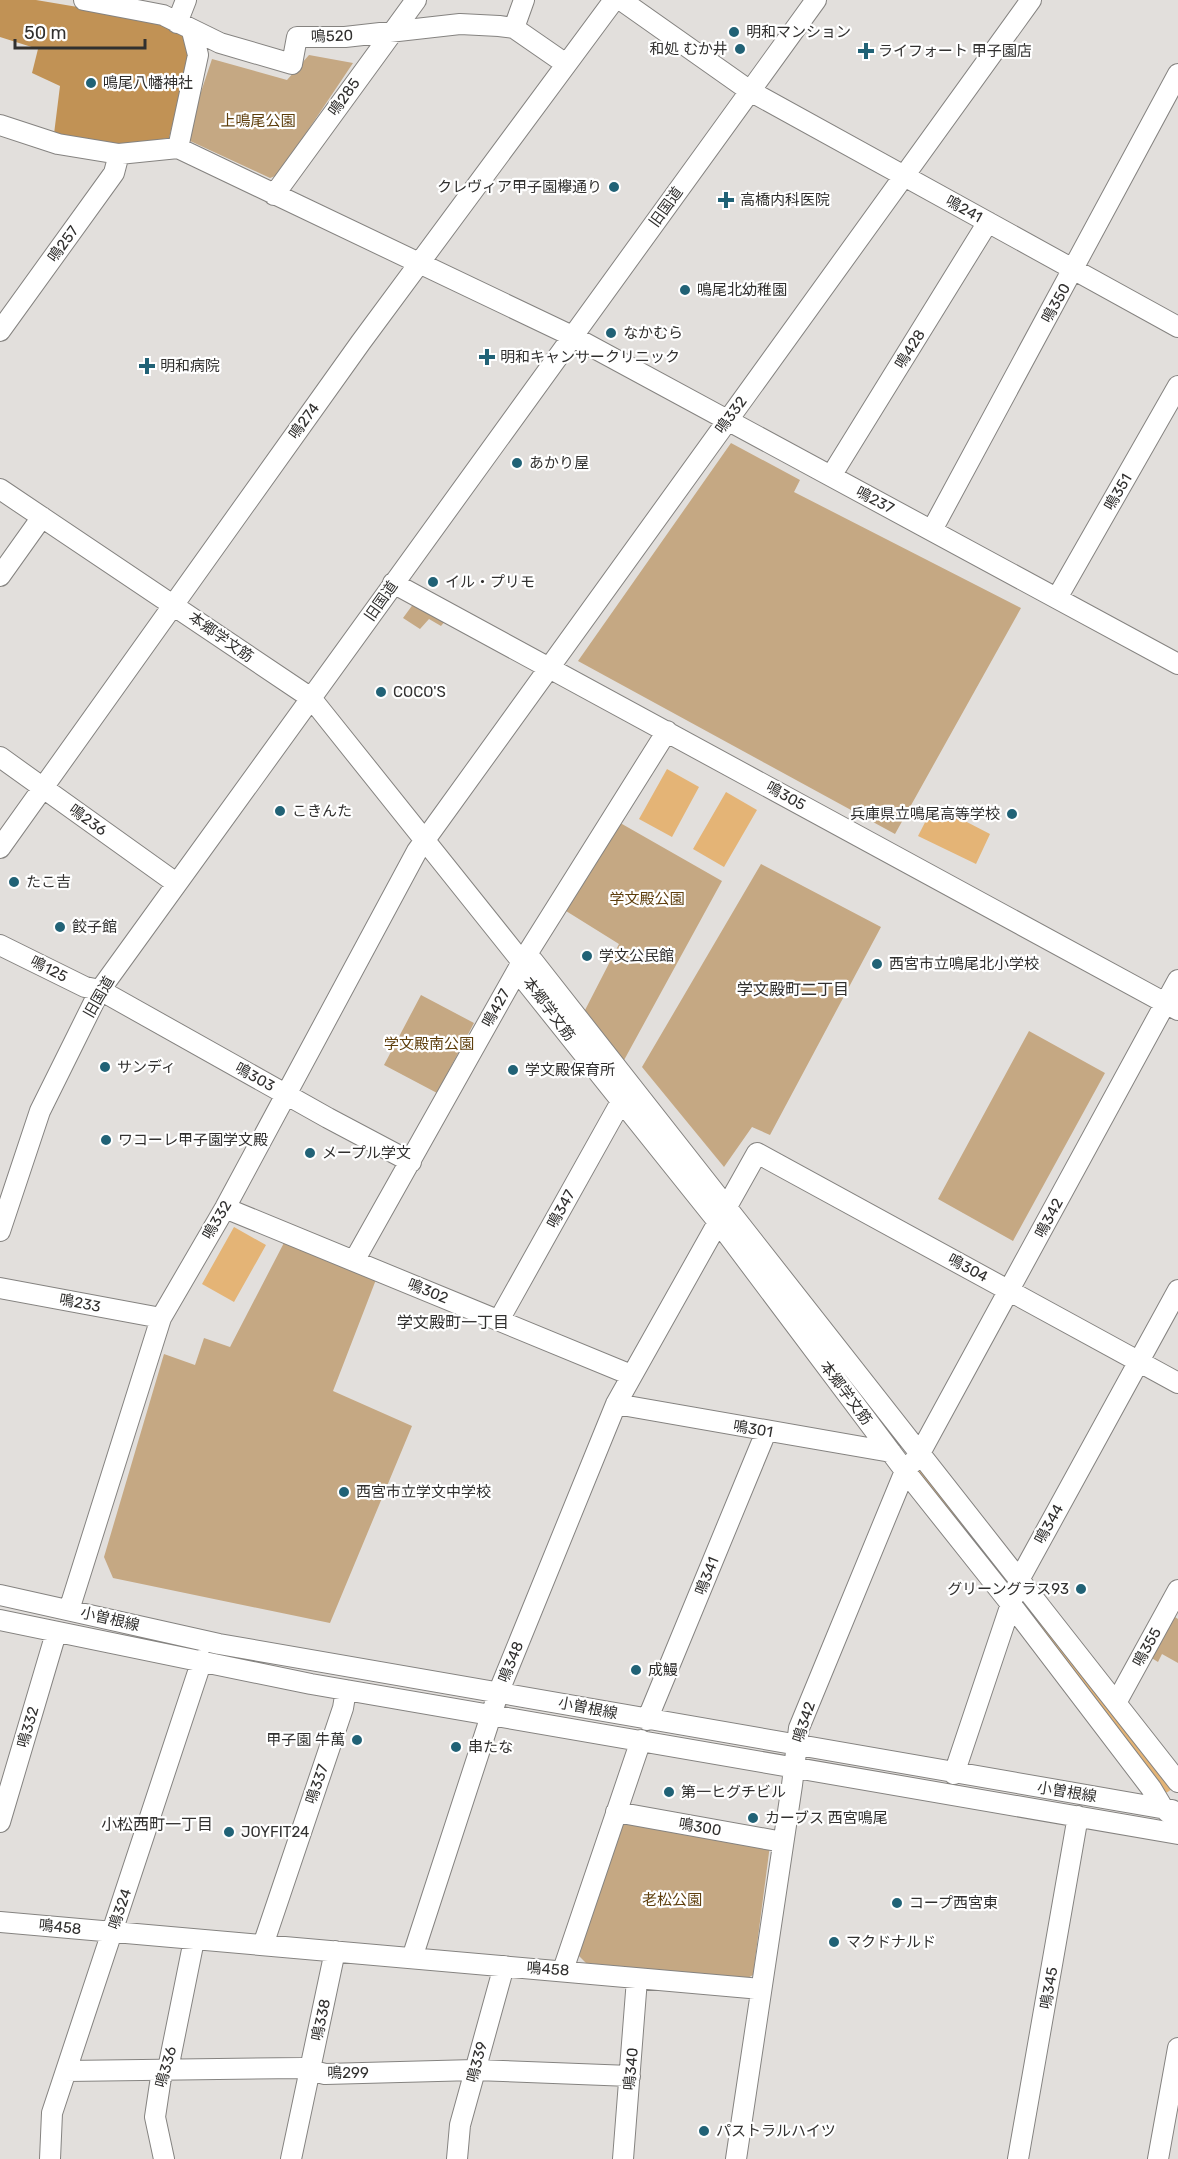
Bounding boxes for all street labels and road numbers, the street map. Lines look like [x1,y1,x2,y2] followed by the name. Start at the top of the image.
[311,26,353,46] street label: 鳴520
[324,75,364,119] street label: 鳴285
[645,184,687,230] street label: 旧国道
[943,192,985,226] street label: 鳴241
[44,222,82,266] street label: 鳴257
[1038,280,1074,326] street label: 鳴350
[891,326,929,372] street label: 鳴428
[711,393,751,437] street label: 鳴332
[285,399,323,443] street label: 鳴274
[1100,471,1136,513] street label: 鳴351
[853,483,897,518] street label: 鳴237
[361,577,401,625] street label: 旧国道
[185,608,257,666] street label: 本郷学文筋
[763,778,809,814] street label: 鳴305
[66,800,110,840] street label: 鳴236
[27,952,71,986] street label: 鳴125
[80,973,118,1021] street label: 旧国道
[519,974,579,1044] street label: 本郷学文筋
[478,986,514,1030] street label: 鳴427
[232,1059,278,1095] street label: 鳴303
[543,1187,579,1231] street label: 鳴347
[1031,1195,1067,1241] street label: 鳴342
[199,1197,235,1243] street label: 鳴332
[945,1250,991,1286] street label: 鳴304
[405,1275,451,1307] street label: 鳴302
[58,1290,102,1316] street label: 鳴233
[816,1358,876,1428] street label: 本郷学文筋
[732,1417,774,1441] street label: 鳴301
[1031,1501,1067,1547] street label: 鳴344
[691,1554,723,1598] street label: 鳴341
[79,1603,141,1635] street label: 小曽根線
[1129,1624,1165,1670] street label: 鳴355
[495,1639,527,1685] street label: 鳴348
[557,1693,619,1723] street label: 小曽根線
[789,1699,819,1745] street label: 鳴342
[14,1704,42,1750] street label: 鳴332
[302,1762,332,1806] street label: 鳴337
[1036,1778,1098,1806] street label: 小曽根線
[677,1814,723,1840] street label: 鳴300
[105,1886,135,1932] street label: 鳴324
[38,1916,82,1938] street label: 鳴458
[526,1959,570,1979] street label: 鳴458
[1036,1966,1062,2010] street label: 鳴345
[308,1997,334,2043] street label: 鳴338
[463,2039,491,2085] street label: 鳴339
[152,2044,180,2090] street label: 鳴336
[620,2047,642,2091] street label: 鳴340
[327,2064,369,2082] street label: 鳴299

